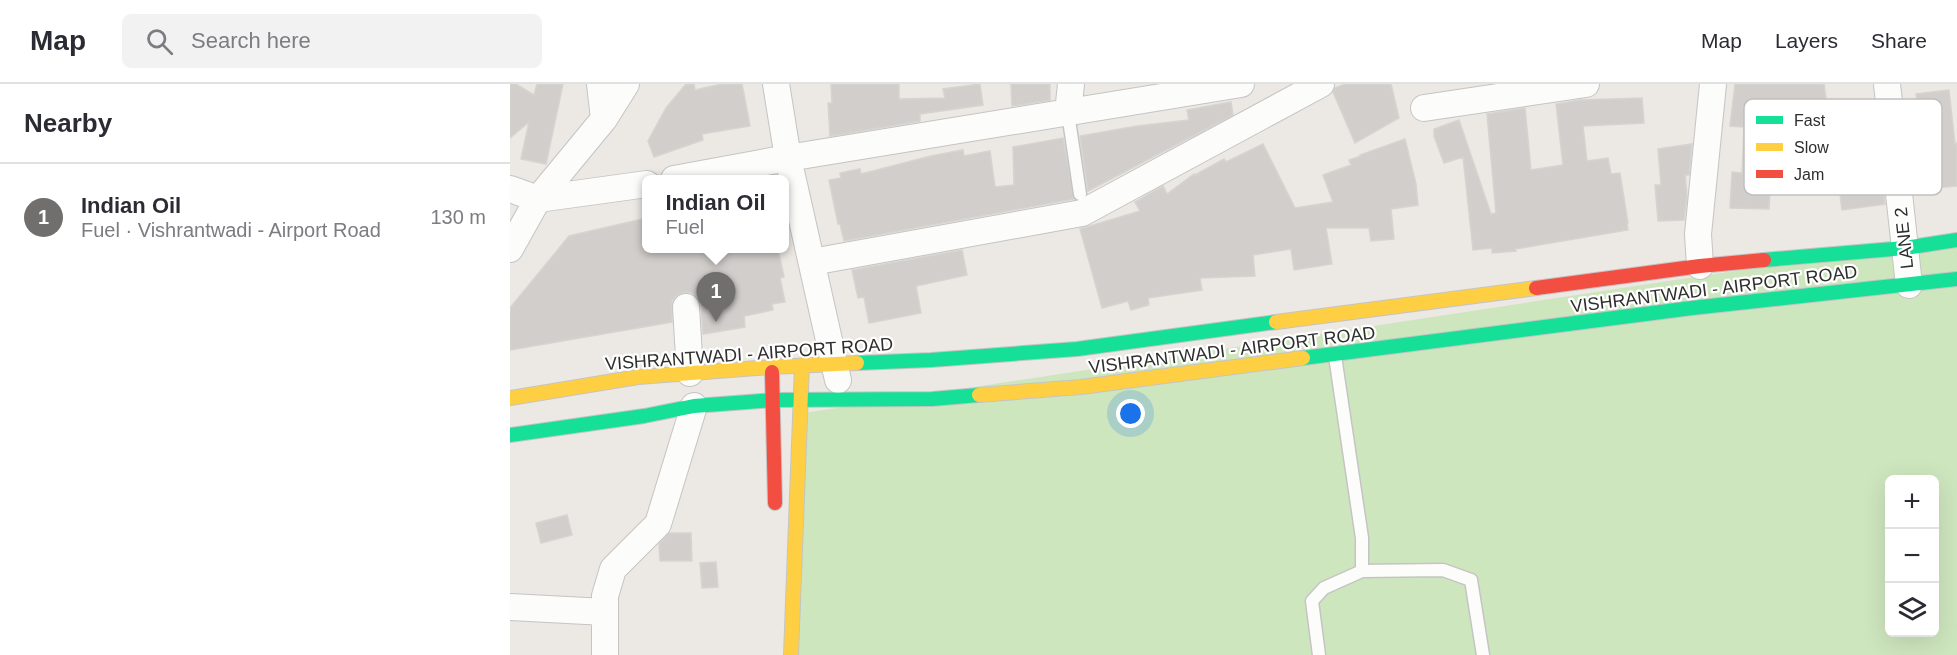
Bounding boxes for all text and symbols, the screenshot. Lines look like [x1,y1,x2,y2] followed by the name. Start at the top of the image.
[122,14,542,68] search box
[30,25,86,56] text: Map
[143,25,176,58] icon: search
[191,28,311,53] text: Search here
[1701,29,1742,52] text: Map
[1775,29,1838,52] text: Layers
[1871,29,1927,52] text: Share
[1744,99,1942,195] legend
[24,108,112,138] text: Nearby
[1794,112,1826,129] text: Fast
[1794,139,1829,156] text: Slow
[1794,166,1824,183] text: Jam
[642,175,789,253] popup
[665,190,766,215] text: Indian Oil
[81,193,181,218] text: Indian Oil
[38,206,49,228] text: 1
[430,206,486,228] text: 130 m
[1891,206,1917,270] street label: LANE 2
[665,216,704,238] text: Fuel
[81,219,381,241] text: Fuel · Vishrantwadi - Airport Road
[1570,261,1858,317] street label: VISHRANTWADI - AIRPORT ROAD
[696,272,736,322] pin: 1
[1088,322,1376,378] street label: VISHRANTWADI - AIRPORT ROAD
[604,334,894,374] street label: VISHRANTWADI - AIRPORT ROAD
[1116,399,1145,428] your location
[1885,475,1939,637] map controls
[1885,475,1939,529] button: +
[1885,529,1939,583] button: −
[1885,583,1939,637] button: layers

